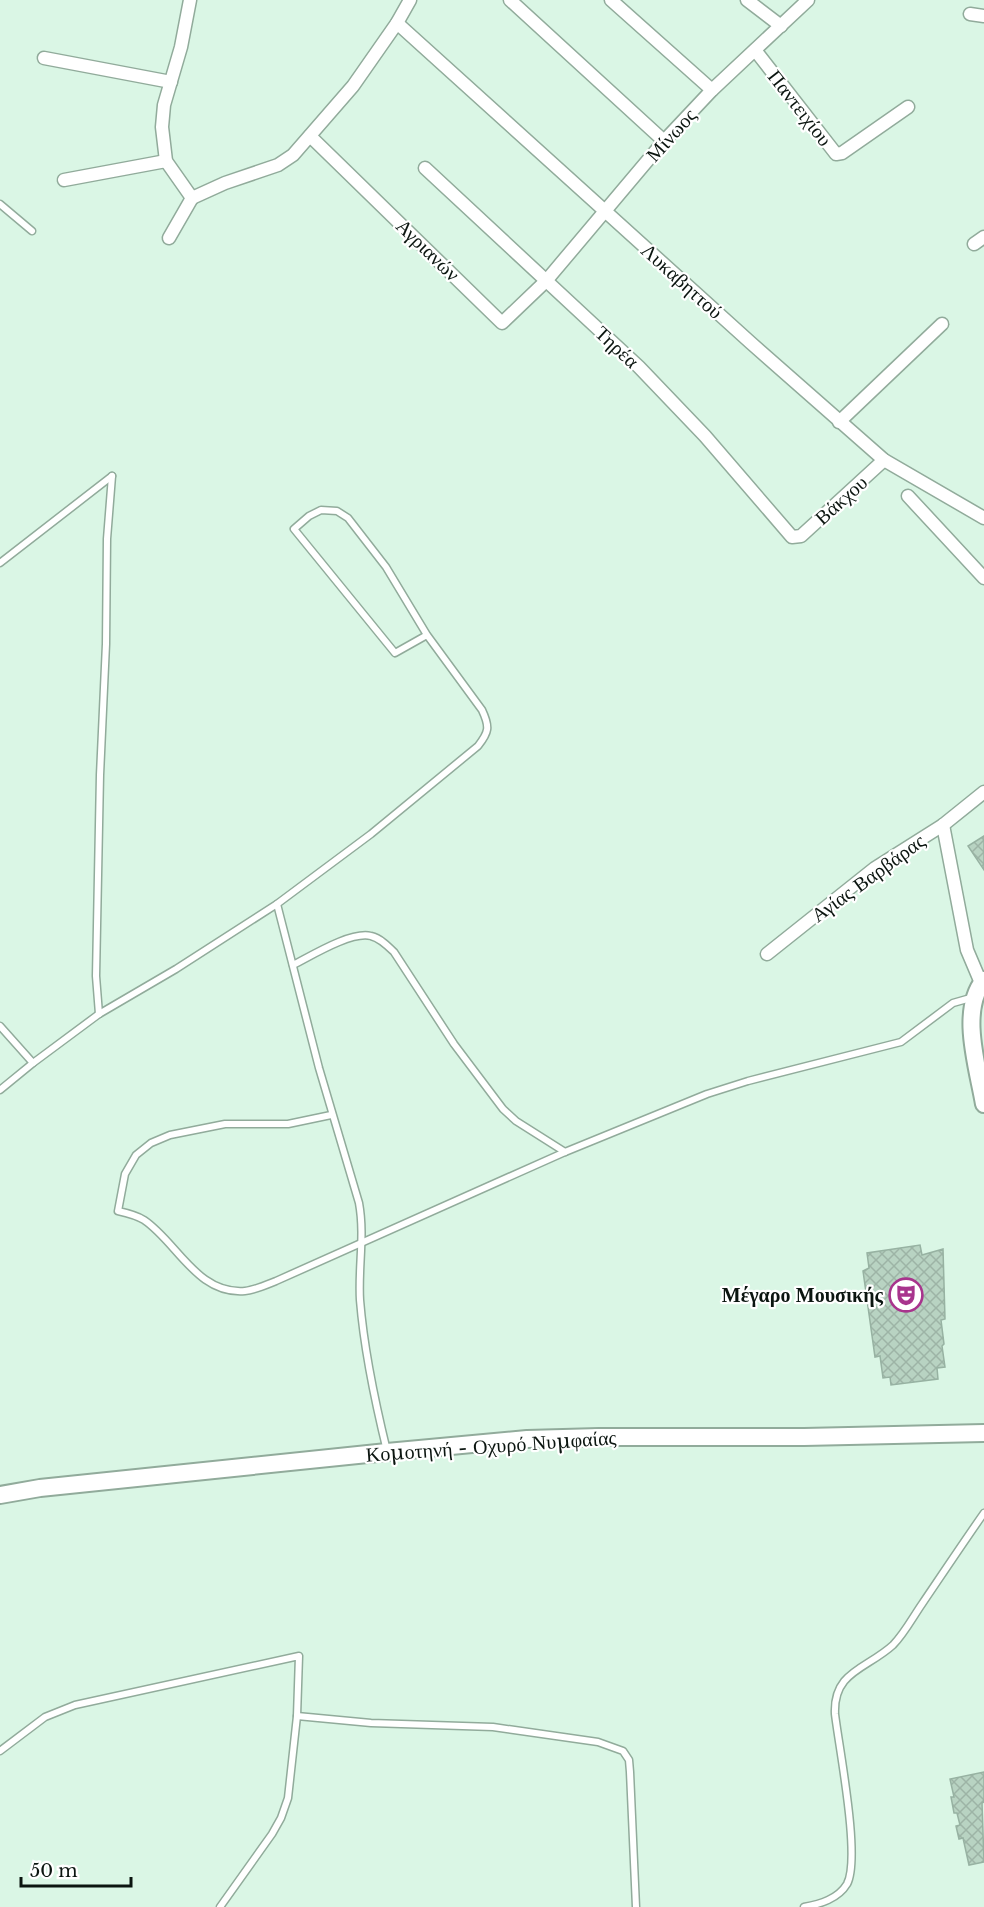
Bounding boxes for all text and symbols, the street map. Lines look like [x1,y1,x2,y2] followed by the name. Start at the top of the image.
[763,65,837,151] street label: Παντειχίου
[641,103,701,167] street label: Μίνωος
[391,214,465,286] street label: Αγριανών
[636,238,728,324] street label: Λυκαβηττού
[590,321,644,373] street label: Τηρέα
[810,470,872,530] street label: Βάκχου
[807,829,929,927] street label: Αγίας Βαρβάρας
[888,1277,924,1313] theatre icon: Μέγαρο Μουσικής
[722,1283,884,1307] place label: Μέγαρο Μουσικής
[365,1425,617,1467] street label: Κομοτηνή - Οχυρό Νυμφαίας
[21,1850,130,1888] scale bar
[30,1860,78,1882] text: 50 m

